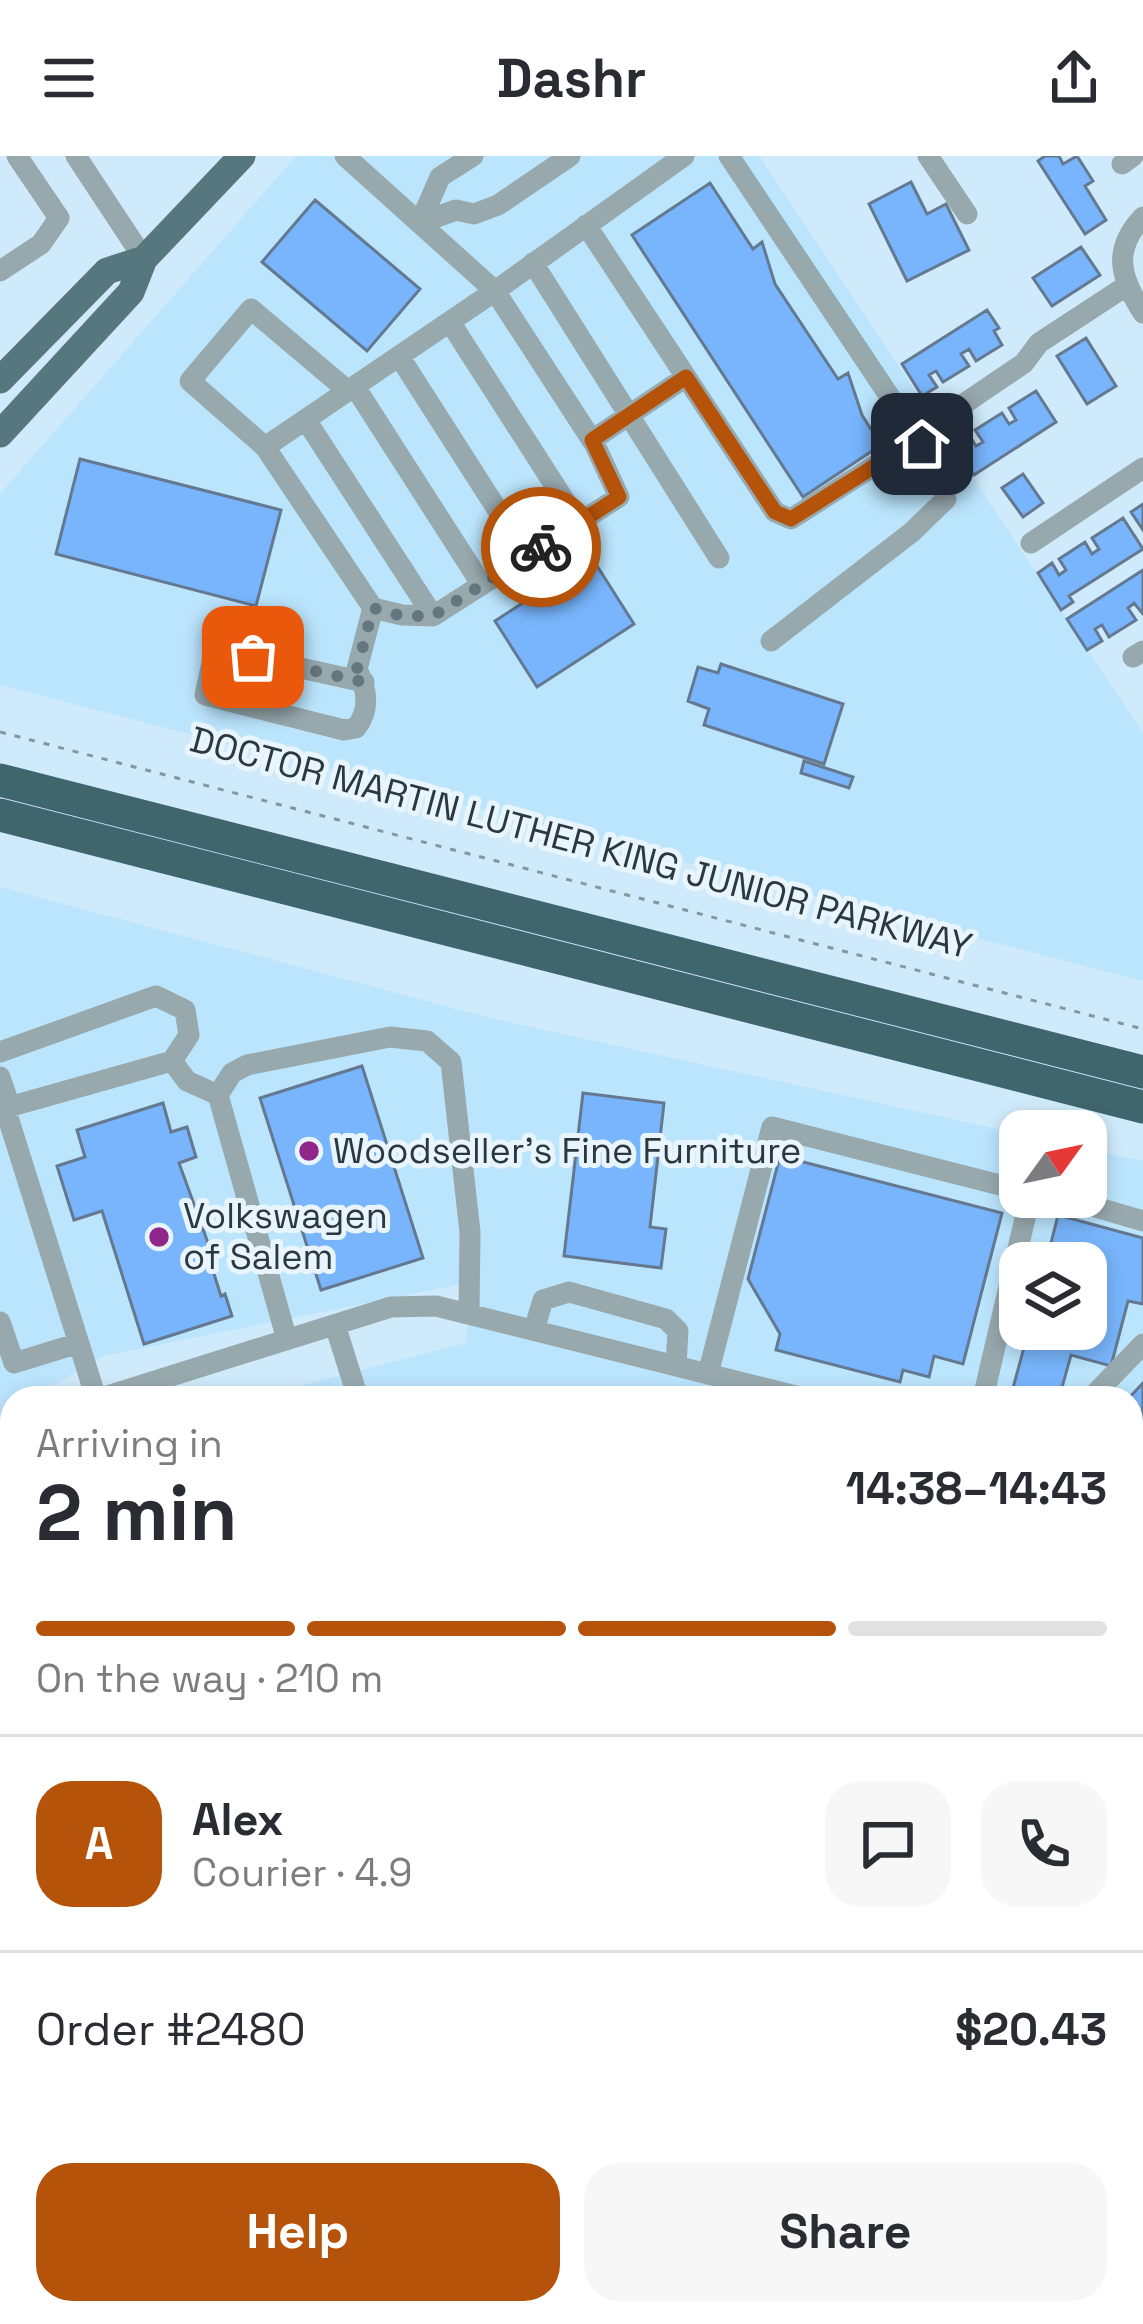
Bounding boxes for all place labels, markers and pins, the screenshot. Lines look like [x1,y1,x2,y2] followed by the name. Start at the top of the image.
[871,393,973,495] pin
[202,606,304,708] pin
[333,1128,801,1174] place label: Woodseller's Fine Furniture
[296,1138,322,1164] marker: Woodseller's Fine Furniture
[183,1193,388,1280] place label: Volkswagen of Salem
[146,1224,172,1250] marker: Volkswagen of Salem

